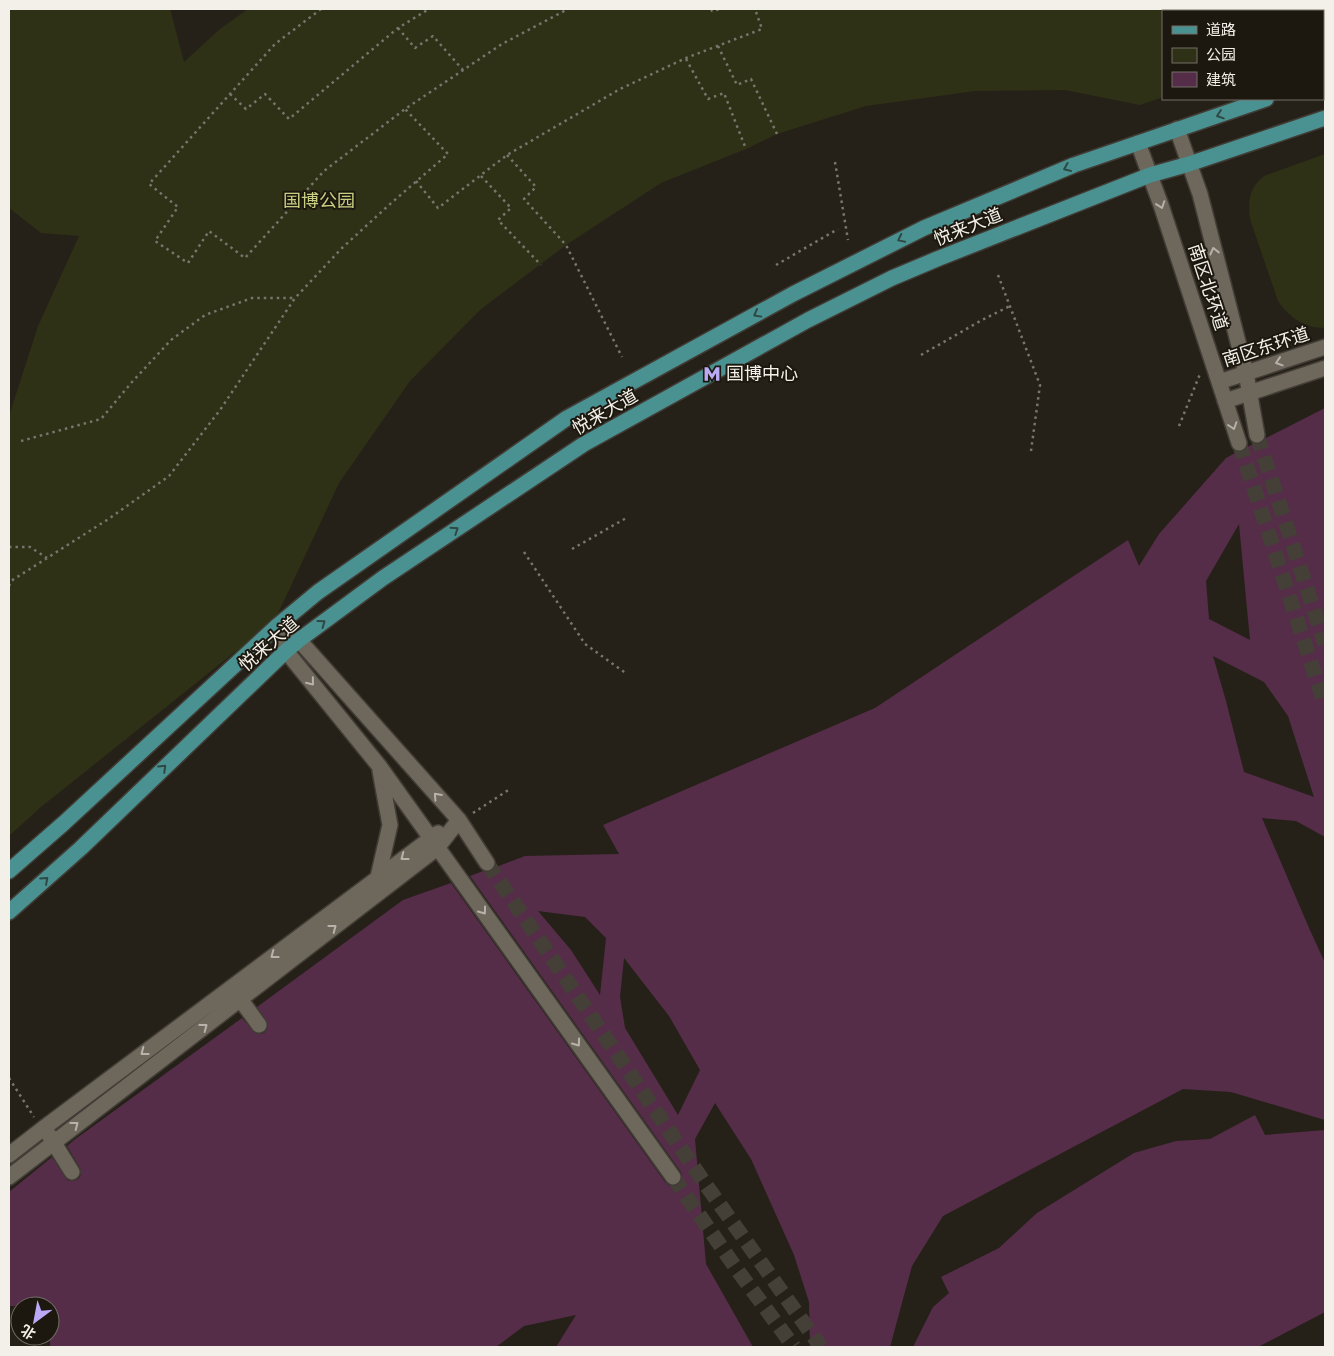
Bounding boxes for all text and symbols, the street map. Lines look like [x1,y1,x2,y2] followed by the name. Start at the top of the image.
[1162,10,1324,100] legend
[1206,22,1236,38] text: 道路
[1206,47,1236,63] text: 公园
[1206,72,1236,88] text: 建筑
[1216,109,1225,119] one-way arrow
[1063,162,1072,172] one-way arrow
[283,191,355,211] park label: 国博公园
[1155,200,1165,209] one-way arrow
[931,204,1005,250] street label: 悦来大道
[897,233,906,243] one-way arrow
[1185,241,1231,333] street label: 南区北环道
[1210,247,1220,255] one-way arrow
[753,308,762,318] one-way arrow
[1220,324,1312,370] street label: 南区东环道
[1275,357,1284,367] one-way arrow
[702,364,722,384] metro station icon: 国博中心
[726,364,798,384] place label: 国博中心
[569,385,641,439] street label: 悦来大道
[1228,421,1238,429] one-way arrow
[450,527,459,537] one-way arrow
[235,613,303,675] street label: 悦来大道
[316,620,326,629] one-way arrow
[305,676,314,685] one-way arrow
[158,765,167,774] one-way arrow
[434,792,443,801] one-way arrow
[401,852,410,860] one-way arrow
[39,877,48,886] one-way arrow
[477,905,486,915] one-way arrow
[327,925,336,933] one-way arrow
[270,949,280,958] one-way arrow
[198,1024,207,1032] one-way arrow
[571,1038,580,1047] one-way arrow
[141,1047,150,1055] one-way arrow
[69,1123,78,1131] one-way arrow
[10,1296,60,1346] north arrow
[18,1322,38,1342] text: 北

